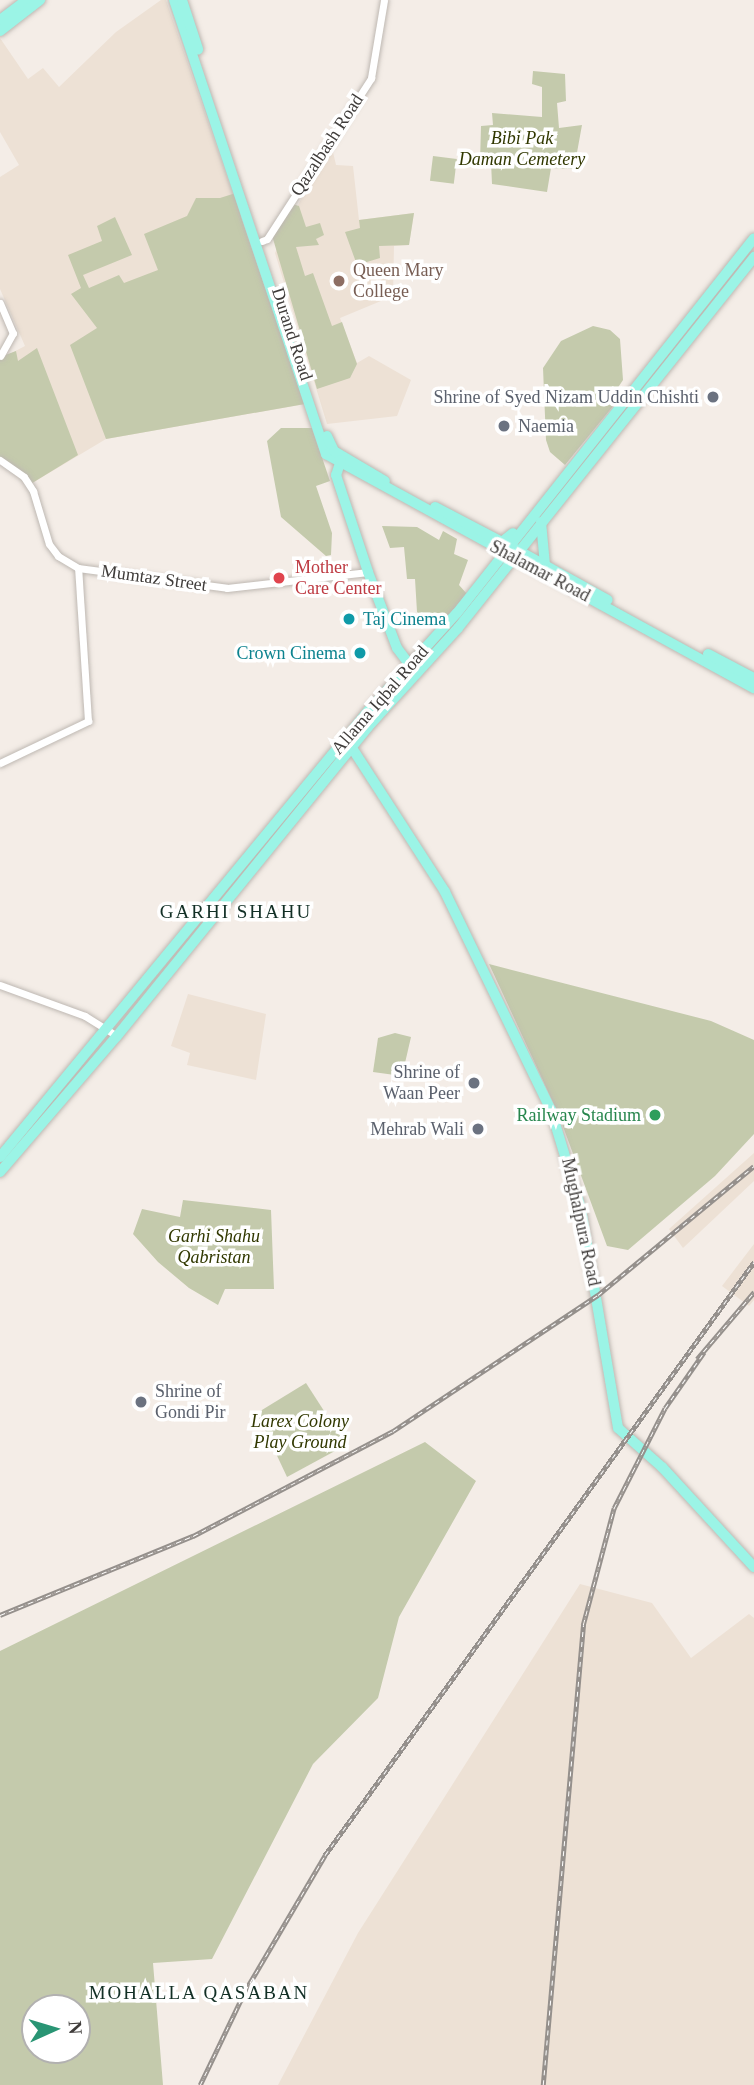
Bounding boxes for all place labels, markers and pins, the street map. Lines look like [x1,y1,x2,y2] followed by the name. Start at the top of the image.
[353,260,449,302] place label: Queen Mary College
[331,273,347,289] marker: Queen Mary College
[415,386,699,408] place label: Shrine of Syed Nizam Uddin Chishti
[705,389,721,405] marker: Shrine of Syed Nizam Uddin Chishti
[518,415,580,437] place label: Naemia
[496,418,512,434] marker: Naemia
[295,557,390,600] place label: Mother Care Center
[269,568,289,588] marker: Mother Care Center
[363,608,453,630] place label: Taj Cinema
[341,611,357,627] marker: Taj Cinema
[229,642,346,664] place label: Crown Cinema
[352,645,368,661] marker: Crown Cinema
[374,1062,460,1104] place label: Shrine of Waan Peer
[466,1075,482,1091] marker: Shrine of Waan Peer
[508,1104,641,1126] place label: Railway Stadium
[647,1107,663,1123] marker: Railway Stadium
[364,1118,464,1140] place label: Mehrab Wali
[470,1121,486,1137] marker: Mehrab Wali
[155,1381,229,1424] place label: Shrine of Gondi Pir
[133,1394,149,1410] marker: Shrine of Gondi Pir

